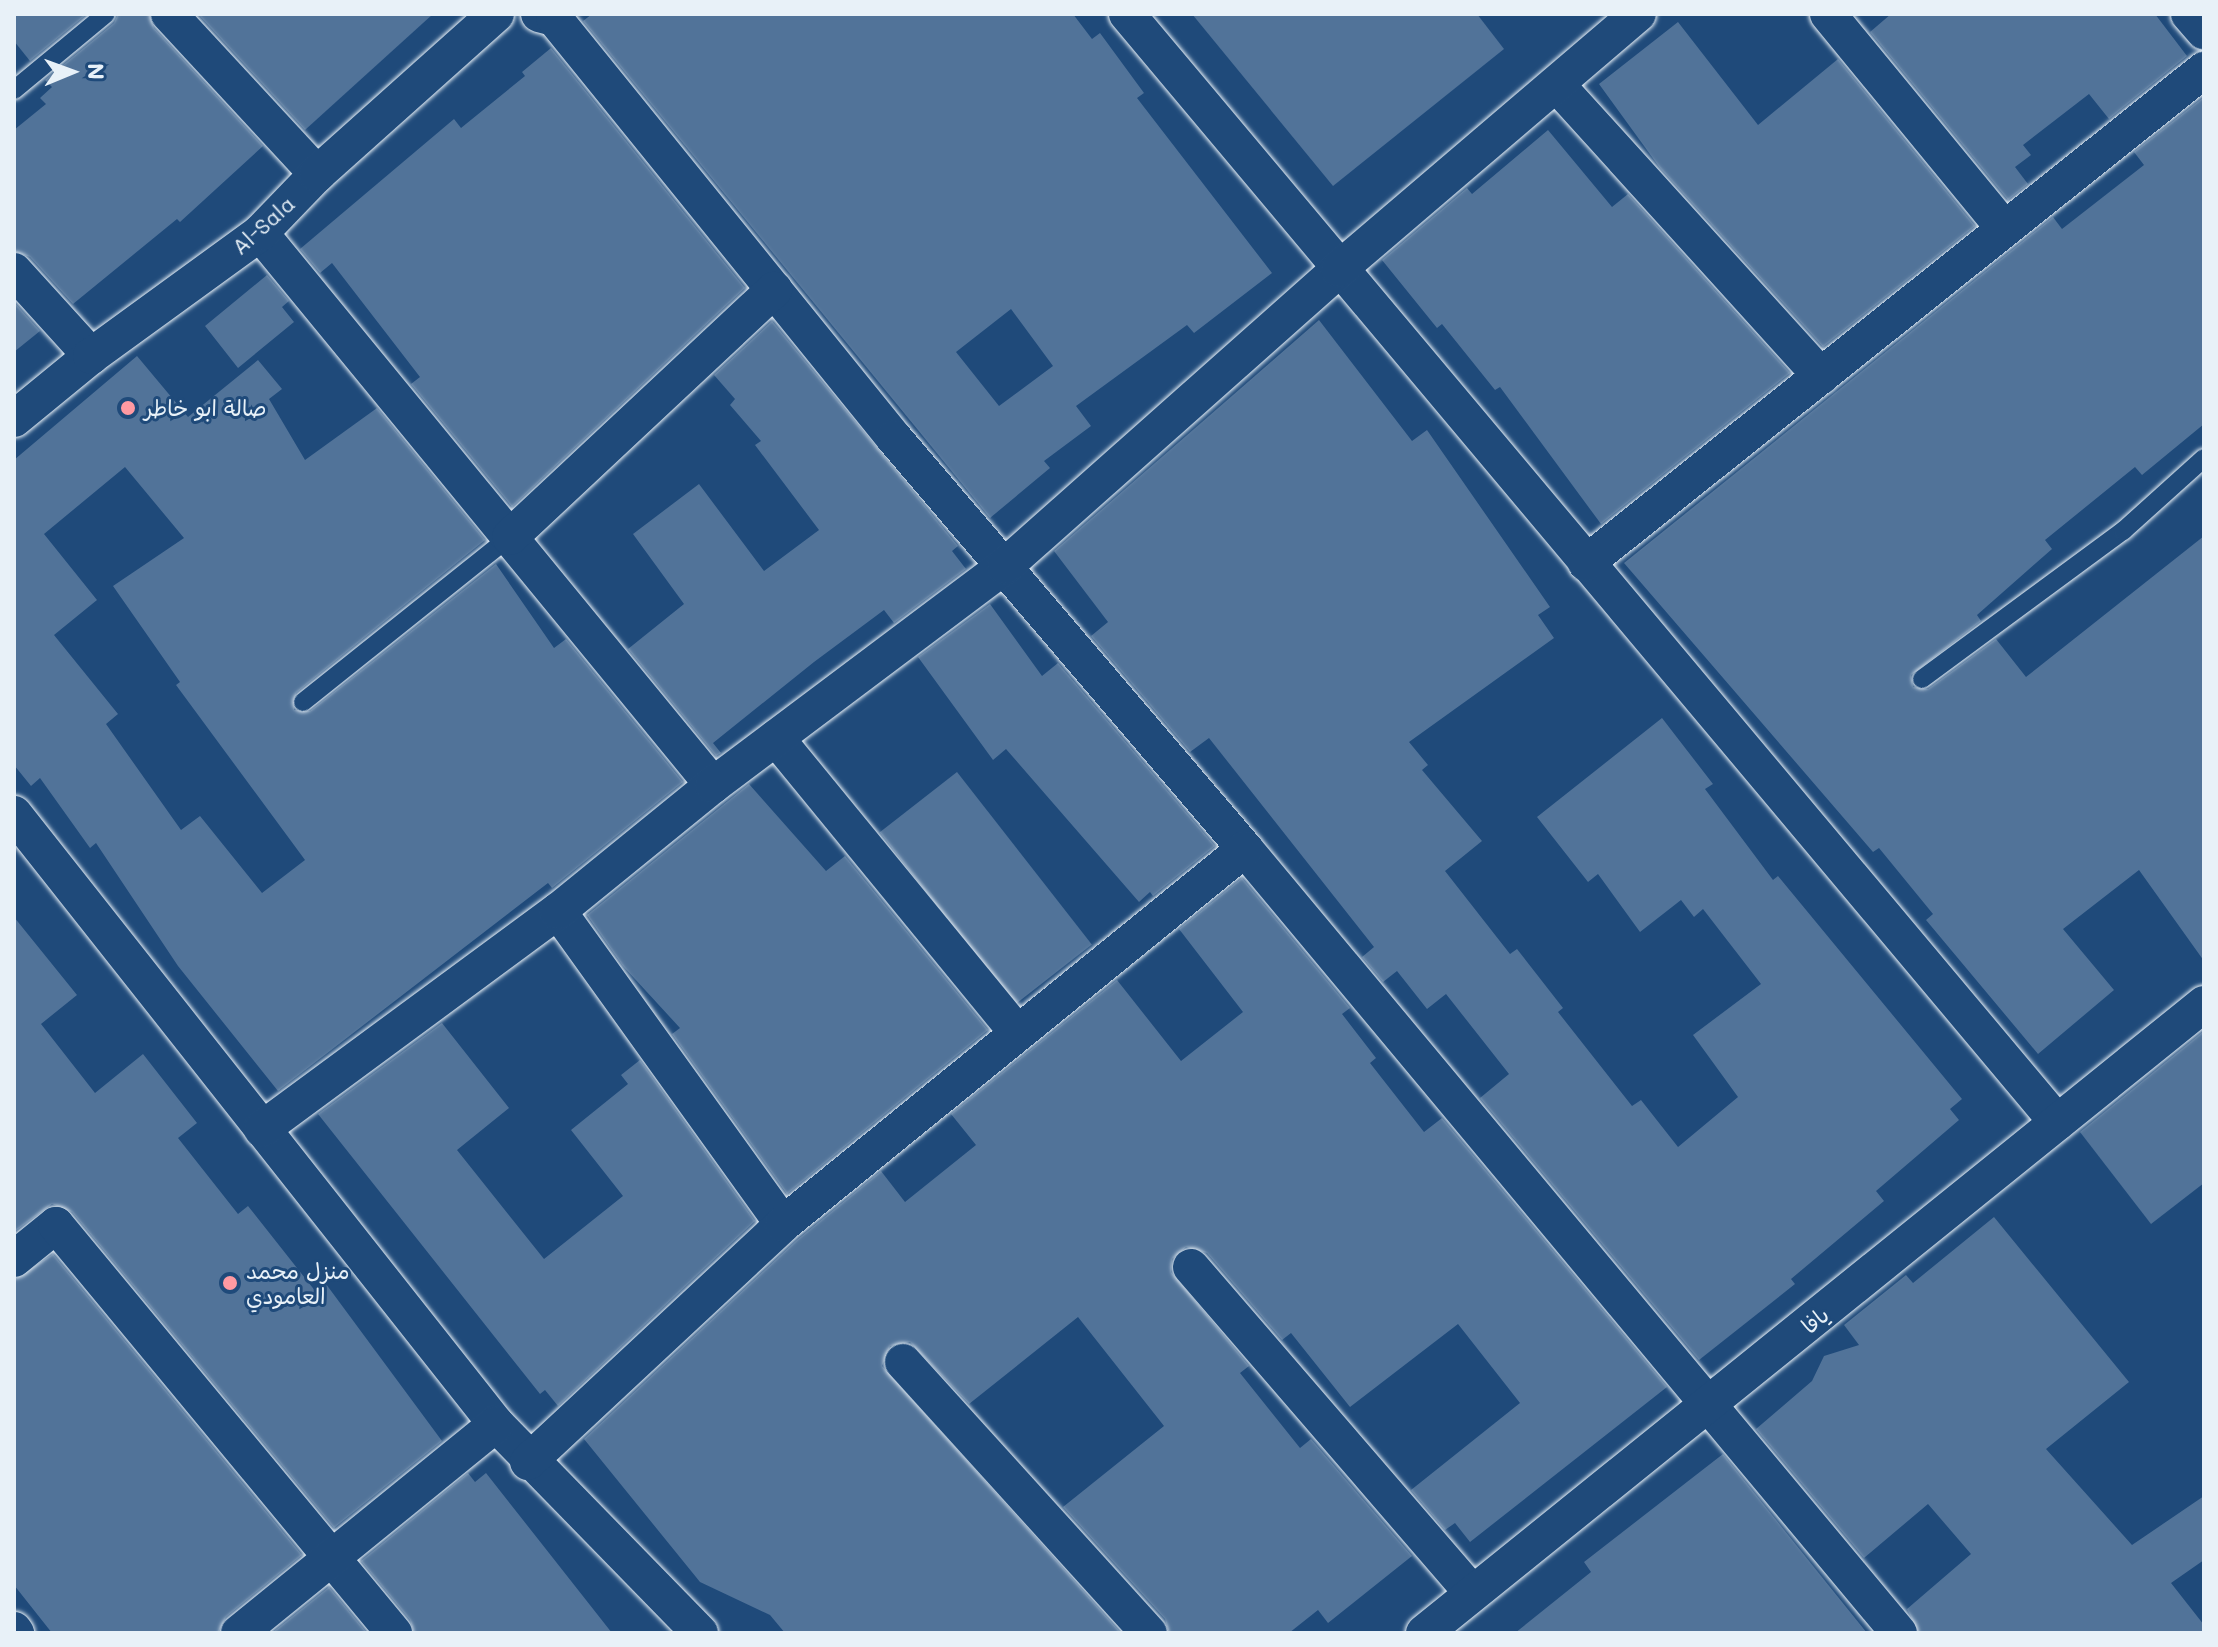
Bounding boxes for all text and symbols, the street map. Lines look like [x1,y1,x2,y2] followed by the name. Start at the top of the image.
[32,32,112,112] north arrow
[82,63,111,80] text: N
[226,190,300,260] street label: Al-Sala
[144,395,267,421] place label: صالة ابو خاطر
[119,399,137,417] marker: صالة ابو خاطر
[246,1257,349,1308] place label: منزل محمد العامودي
[221,1274,239,1292] marker: منزل محمد العامودي
[1796,1301,1834,1339] street label: يافا

